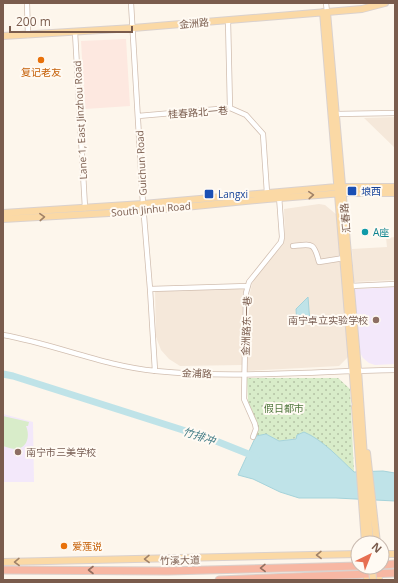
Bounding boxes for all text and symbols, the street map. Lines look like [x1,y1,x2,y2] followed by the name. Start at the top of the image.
[10,8,132,34] scale bar
[16,13,51,30] text: 200 m
[178,15,210,31] street label: 金洲路
[36,55,46,65] marker: 复记老友
[70,60,90,180] street label: Lane 1, East Jinzhou Road
[21,65,61,79] place label: 复记老友
[168,103,228,121] street label: 桂春路北一巷
[132,130,150,196] street label: Guichun Road
[361,184,381,198] place label: 埌西
[346,185,358,197] marker: 埌西
[218,187,248,201] place label: Langxi
[203,188,215,200] marker: Langxi
[308,191,314,200] one-way arrow
[111,199,191,219] street label: South Jinhu Road
[337,202,353,234] street label: 汇春路
[39,212,45,221] one-way arrow
[373,225,389,239] place label: A座
[360,227,370,237] marker: A座
[238,296,254,356] street label: 金洲路东一巷
[288,313,368,327] place label: 南宁卓立实验学校
[371,315,381,325] marker: 南宁卓立实验学校
[182,365,212,381] street label: 金浦路
[264,401,304,415] park label: 假日都市
[181,423,219,448] water label: 竹排冲
[26,445,96,459] place label: 南宁市三美学校
[13,447,23,457] marker: 南宁市三美学校
[350,535,390,575] north arrow
[72,539,102,553] place label: 爱莲说
[369,539,386,556] text: N
[59,541,69,551] marker: 爱莲说
[316,550,322,559] one-way arrow
[160,553,200,567] street label: 竹溪大道
[144,555,150,563] one-way arrow
[14,558,20,566] one-way arrow
[260,564,266,572] one-way arrow
[88,566,94,574] one-way arrow

